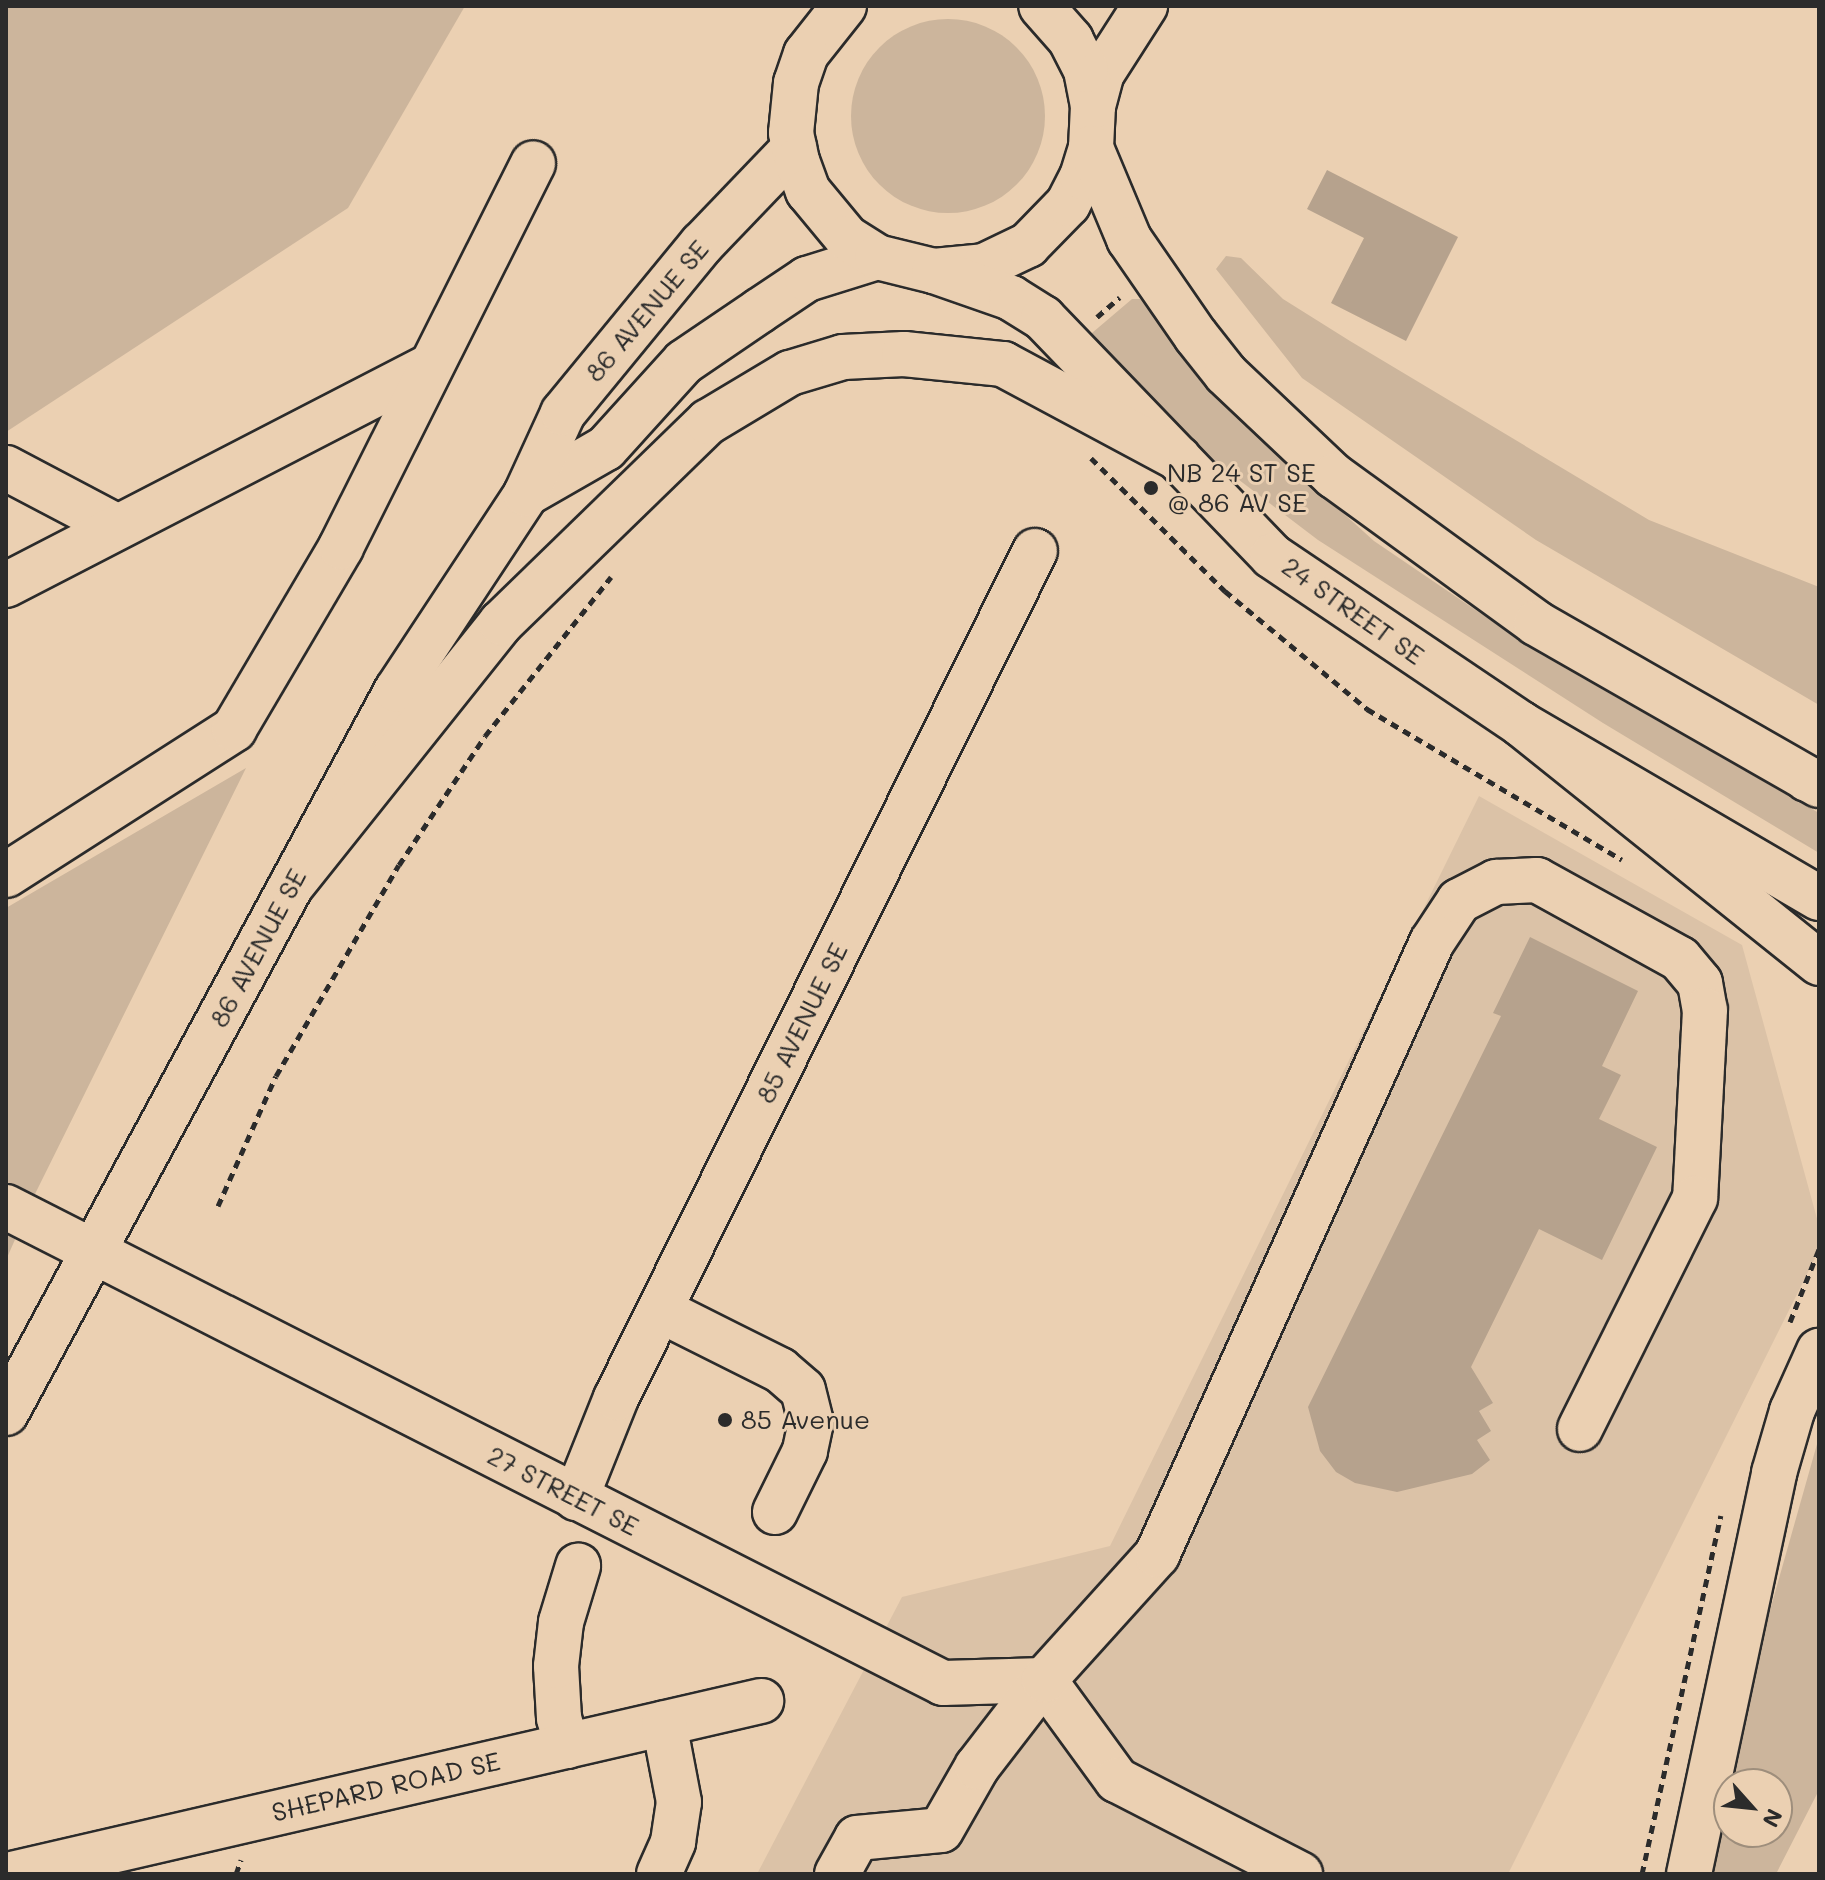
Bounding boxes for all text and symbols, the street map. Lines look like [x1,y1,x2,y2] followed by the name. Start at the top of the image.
[579,234,715,388] street label: 86 AVENUE SE
[1167,457,1316,518] place label: NB 24 ST SE @ 86 AV SE
[1142,479,1160,497] marker: NB 24 ST SE @ 86 AV SE
[1276,551,1430,671] street label: 24 STREET SE
[203,864,313,1032] street label: 86 AVENUE SE
[750,938,854,1108] street label: 85 AVENUE SE
[741,1404,870,1436] place label: 85 Avenue
[716,1411,734,1429] marker: 85 Avenue
[482,1440,644,1542] street label: 27 STREET SE
[269,1746,503,1828] street label: SHEPARD ROAD SE
[1713,1768,1793,1848] north arrow
[1756,1804,1790,1832] text: N

